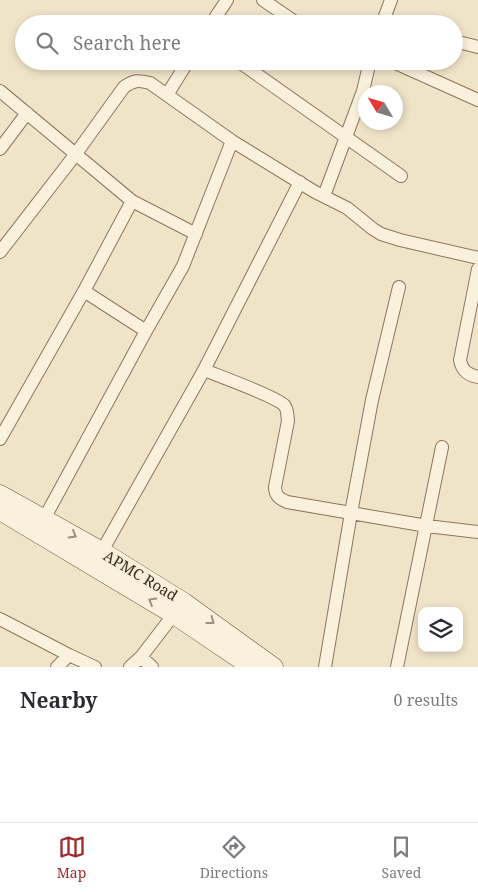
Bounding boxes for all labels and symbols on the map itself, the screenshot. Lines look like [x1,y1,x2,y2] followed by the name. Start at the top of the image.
[358,85,403,130] north arrow
[68,529,77,539] one-way arrow
[100,545,182,605] street label: APMC Road
[149,598,158,608] one-way arrow
[205,616,214,624] one-way arrow

